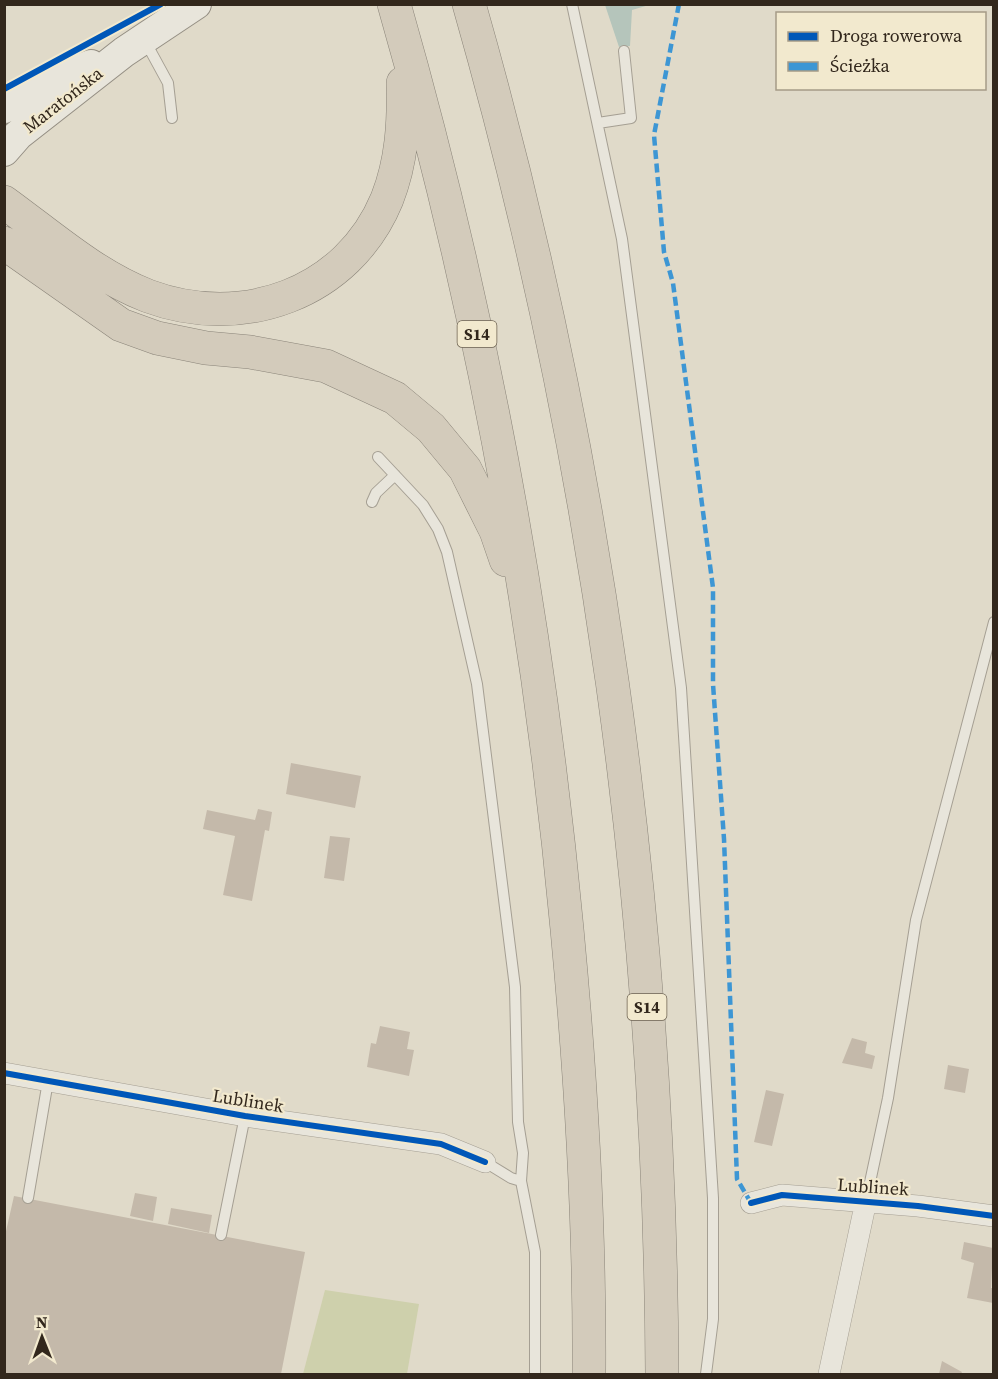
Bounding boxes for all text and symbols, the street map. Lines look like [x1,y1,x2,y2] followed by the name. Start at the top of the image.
[776,12,986,90] legend
[830,23,963,48] text: Droga rowerowa
[830,53,891,78] text: Ścieżka
[18,60,108,139] street label: Maratońska
[458,321,496,347] road number: S14
[628,994,666,1020] road number: S14
[211,1083,285,1118] street label: Lublinek
[837,1172,910,1201] street label: Lublinek
[12,1307,72,1367] north arrow
[36,1311,48,1333] text: N

